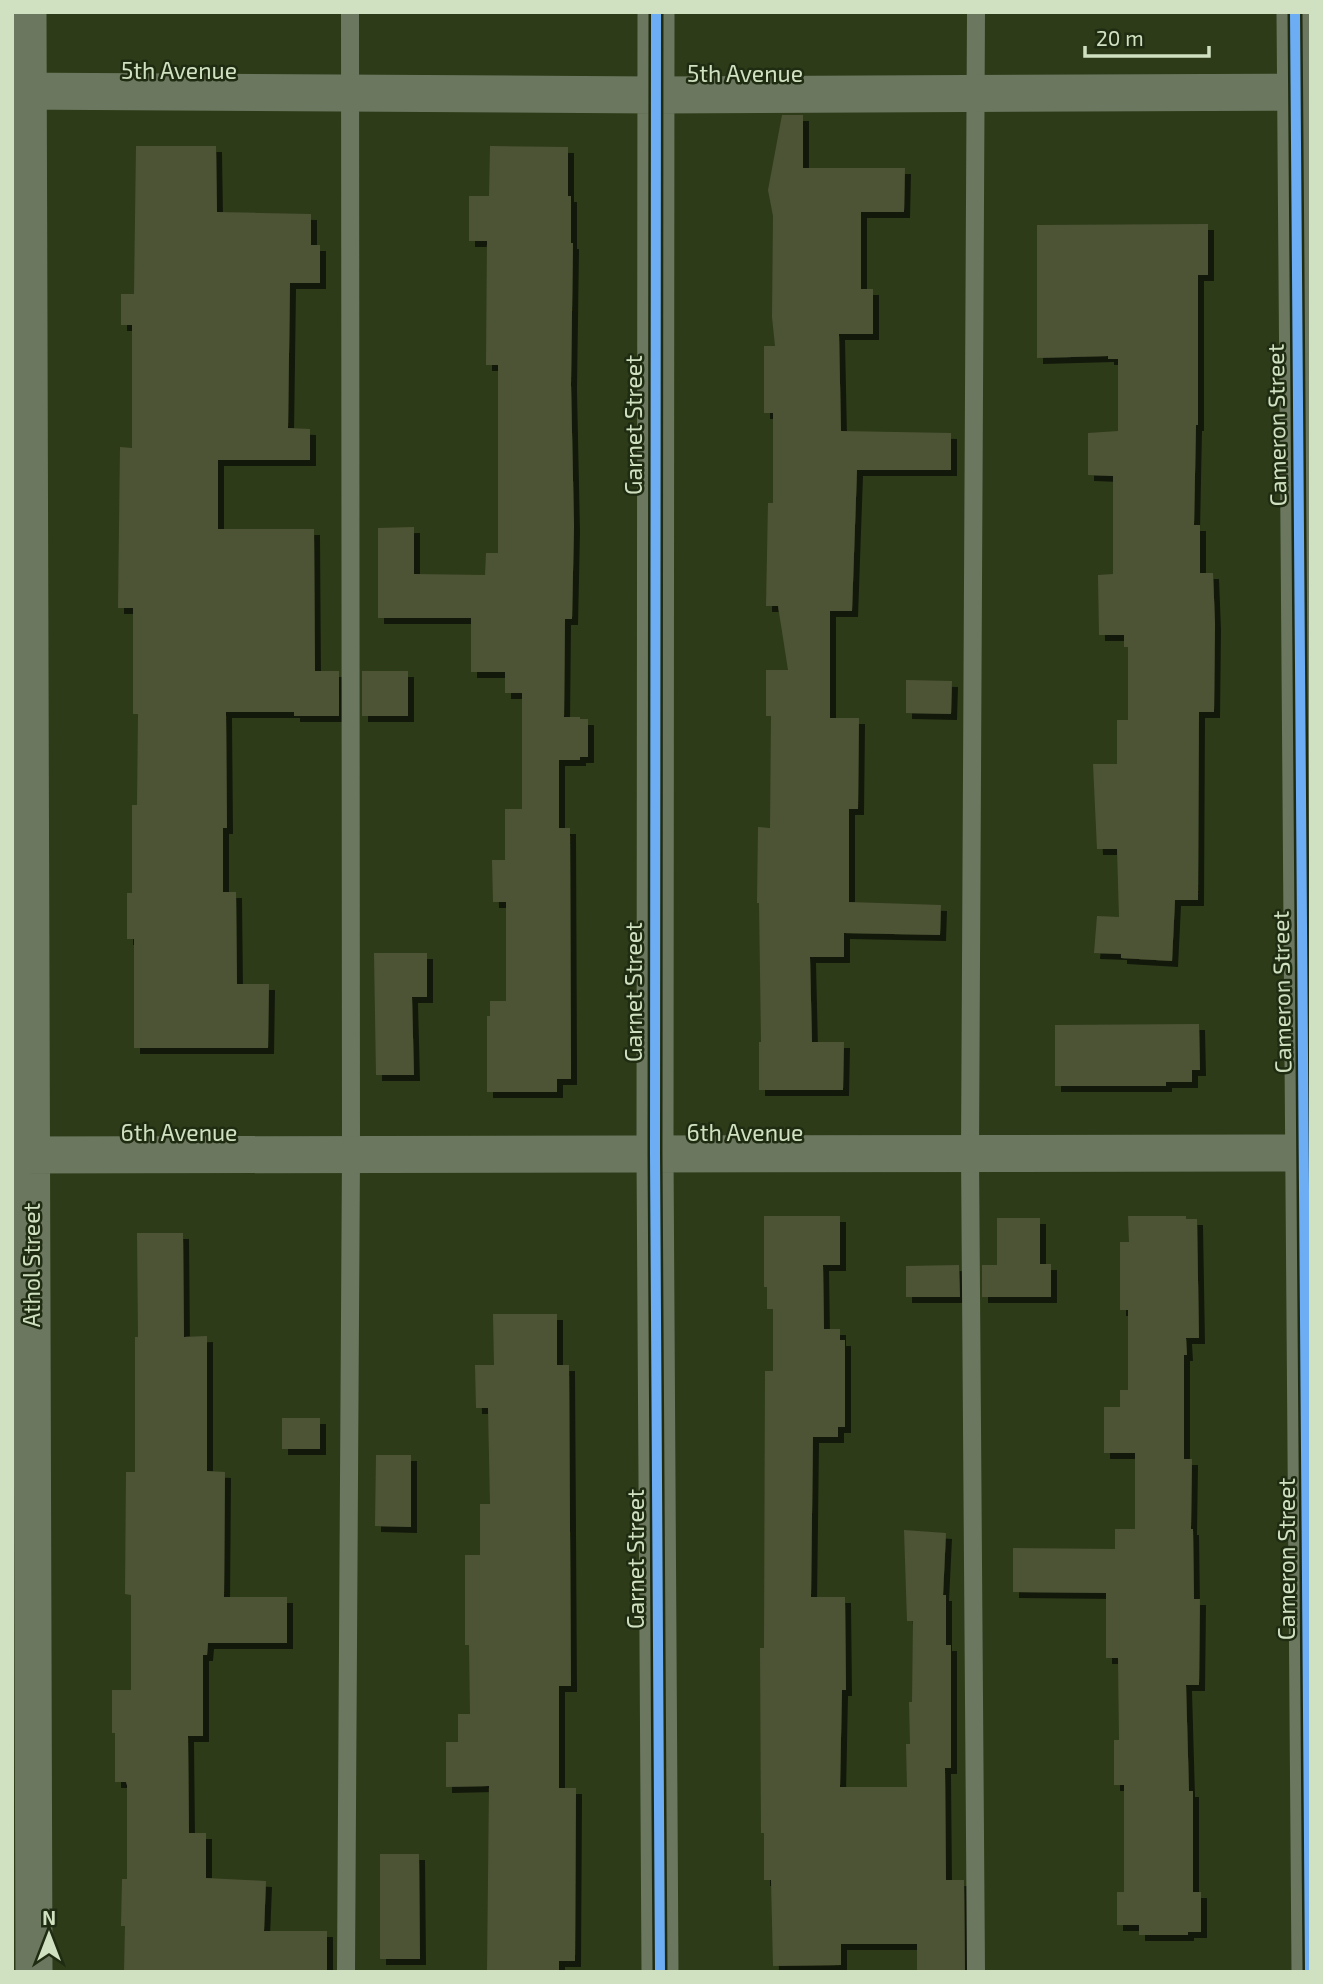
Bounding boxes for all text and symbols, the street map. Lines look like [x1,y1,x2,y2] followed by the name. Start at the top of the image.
[1085,14,1209,58] scale bar
[1096,25,1144,50] text: 20 m
[121,56,237,84] street label: 5th Avenue
[687,59,803,87] street label: 5th Avenue
[1261,343,1291,507] street label: Cameron Street
[619,355,647,495] street label: Garnet Street
[1266,910,1296,1074] street label: Cameron Street
[619,922,647,1062] street label: Garnet Street
[121,1118,237,1146] street label: 6th Avenue
[687,1118,803,1146] street label: 6th Avenue
[17,1202,45,1327] street label: Athol Street
[1272,1477,1300,1640] street label: Cameron Street
[621,1489,649,1629] street label: Garnet Street
[14,1900,84,1970] north arrow
[42,1906,56,1929] text: N

